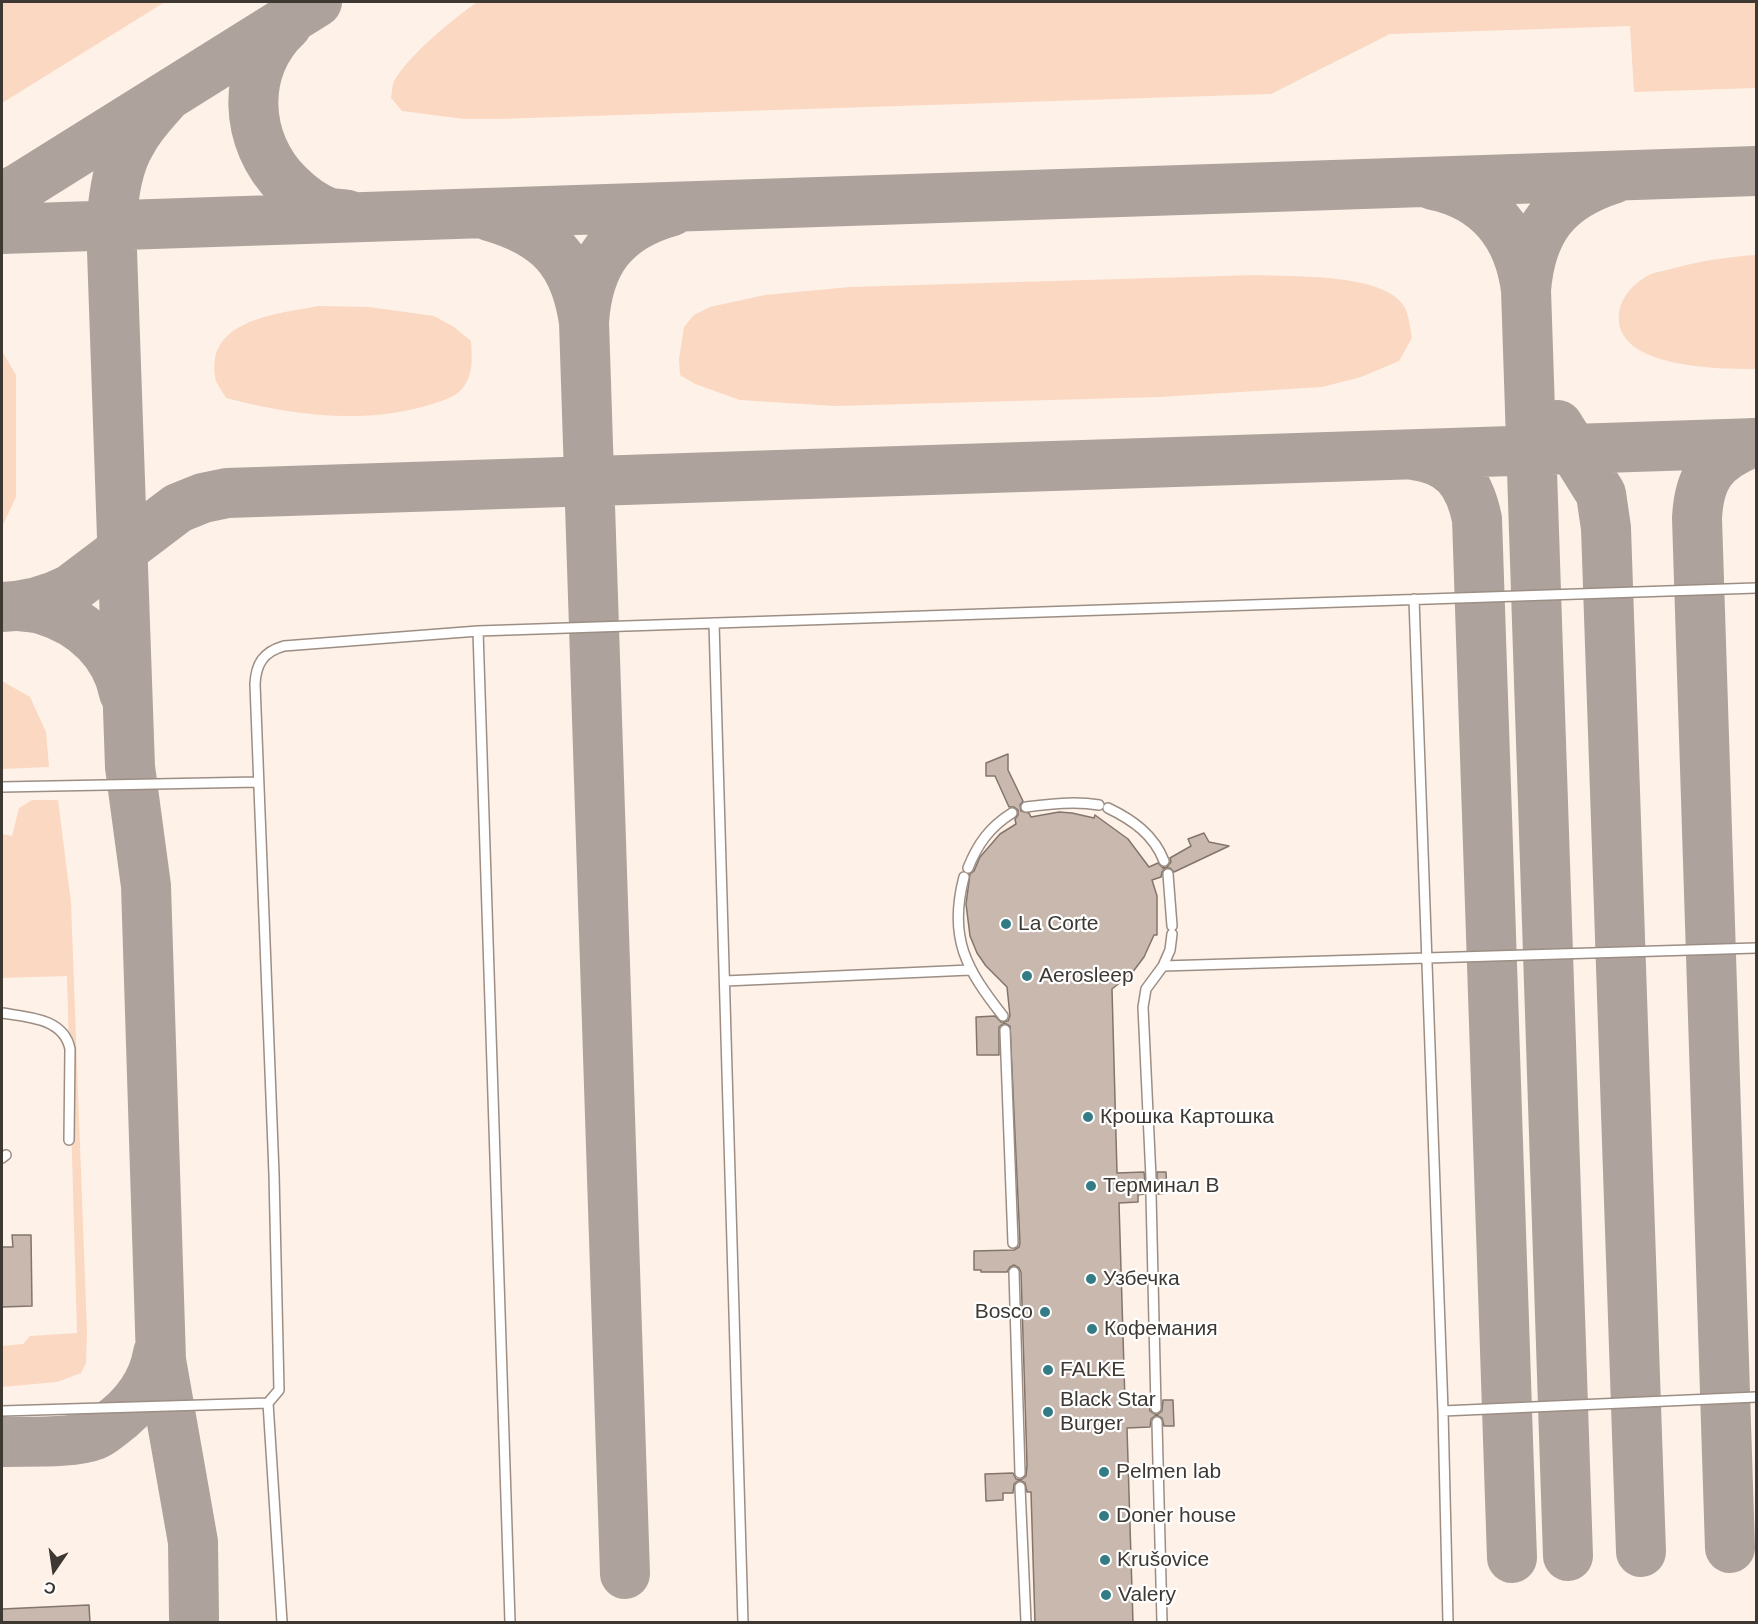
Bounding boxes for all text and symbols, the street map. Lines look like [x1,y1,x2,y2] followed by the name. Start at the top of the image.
[1018,911,1099,937] place label: La Corte
[999,917,1013,931] marker: La Corte
[1039,963,1134,989] place label: Aerosleep
[1020,969,1034,983] marker: Aerosleep
[1100,1104,1274,1130] place label: Крошка Картошка
[1081,1110,1095,1124] marker: Крошка Картошка
[1103,1173,1220,1199] place label: Терминал B
[1084,1179,1098,1193] marker: Терминал B
[1103,1266,1180,1292] place label: Узбечка
[1084,1272,1098,1286] marker: Узбечка
[975,1299,1033,1325] place label: Bosco
[1038,1305,1052,1319] marker: Bosco
[1104,1316,1218,1342] place label: Кофемания
[1085,1322,1099,1336] marker: Кофемания
[1060,1357,1125,1383] place label: FALKE
[1041,1363,1055,1377] marker: FALKE
[1060,1387,1156,1437] place label: Black Star Burger
[1041,1405,1055,1419] marker: Black Star Burger
[1116,1459,1221,1485] place label: Pelmen lab
[1097,1465,1111,1479] marker: Pelmen lab
[1116,1503,1236,1529] place label: Doner house
[1097,1509,1111,1523] marker: Doner house
[24,1540,84,1600] north arrow
[1117,1547,1209,1573] place label: Krušovice
[1098,1553,1112,1567] marker: Krušovice
[42,1578,57,1598] text: С
[1118,1582,1176,1608] place label: Valery
[1099,1588,1113,1602] marker: Valery

